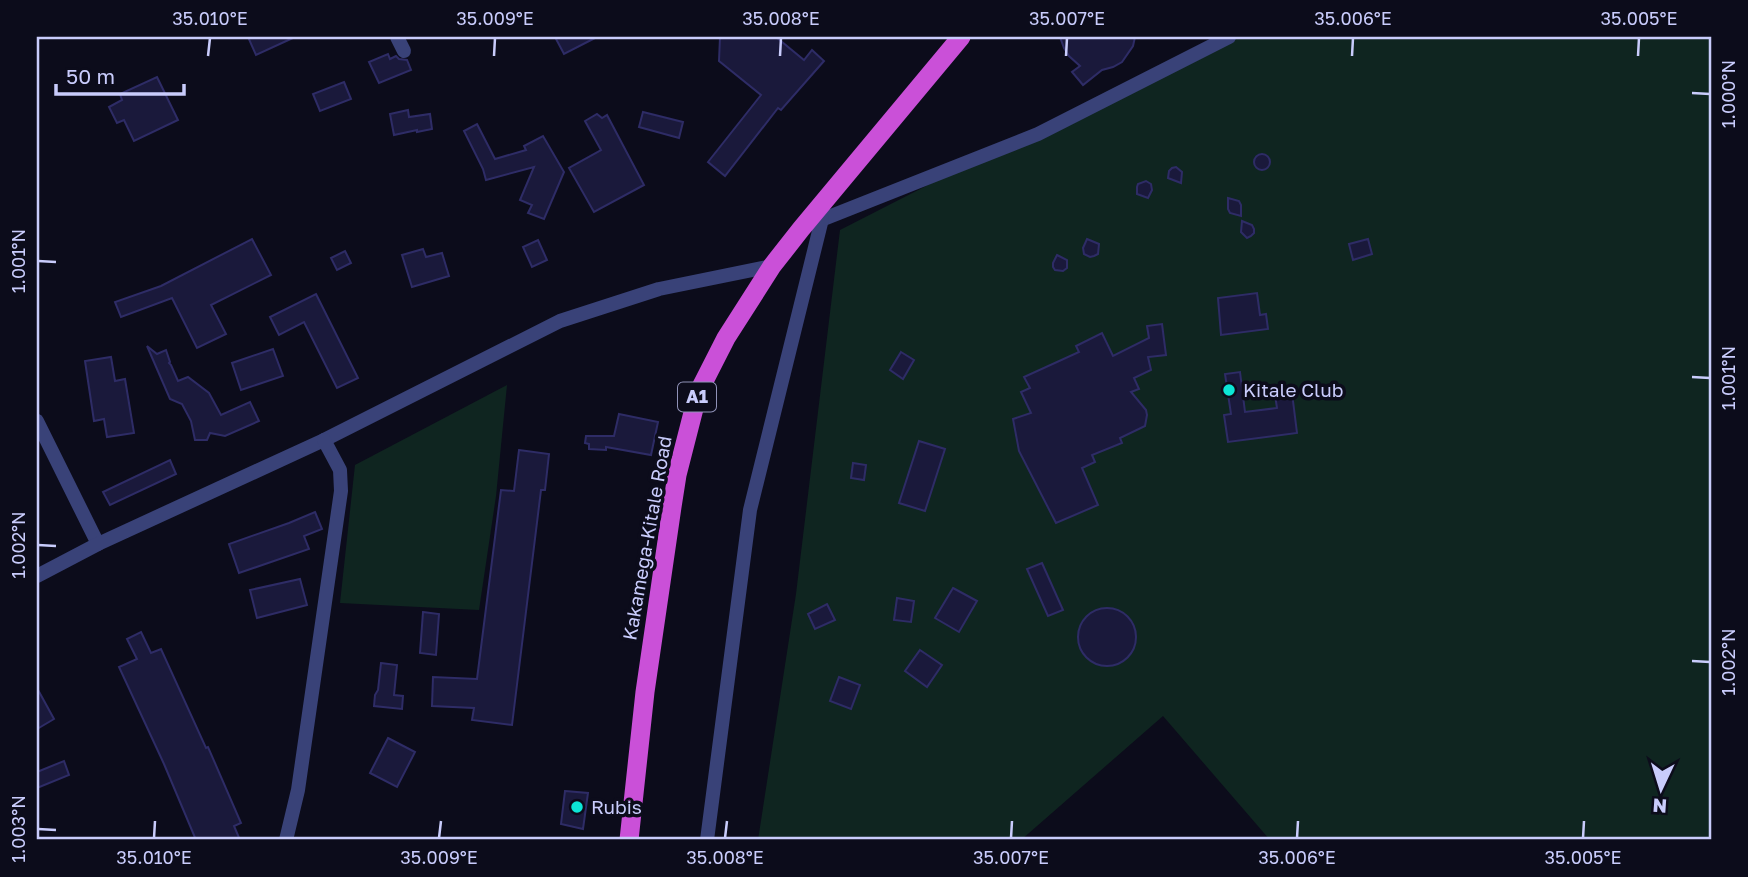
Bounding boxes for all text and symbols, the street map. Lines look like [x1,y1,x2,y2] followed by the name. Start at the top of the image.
[172,7,248,29] text: 35.010°E
[456,7,534,29] text: 35.009°E
[742,7,820,29] text: 35.008°E
[1029,7,1105,29] text: 35.007°E
[1314,7,1392,29] text: 35.006°E
[1600,7,1678,29] text: 35.005°E
[56,52,184,96] scale bar
[1717,60,1739,128] text: 1.000°N
[66,63,115,89] text: 50 m
[7,229,29,293] text: 1.001°N
[1717,346,1739,410] text: 1.001°N
[1243,378,1343,401] place label: Kitale Club
[678,382,716,412] road number: A1
[1221,382,1237,398] marker: Kitale Club
[617,434,676,642] street label: Kakamega-Kitale Road
[7,511,29,579] text: 1.002°N
[1717,628,1739,696] text: 1.002°N
[1626,754,1696,824] north arrow
[1652,794,1668,818] text: N
[7,795,29,863] text: 1.003°N
[591,795,642,818] place label: Rubis
[569,799,585,815] marker: Rubis
[116,846,192,868] text: 35.010°E
[400,846,478,868] text: 35.009°E
[686,846,764,868] text: 35.008°E
[973,846,1049,868] text: 35.007°E
[1258,846,1336,868] text: 35.006°E
[1544,846,1622,868] text: 35.005°E

